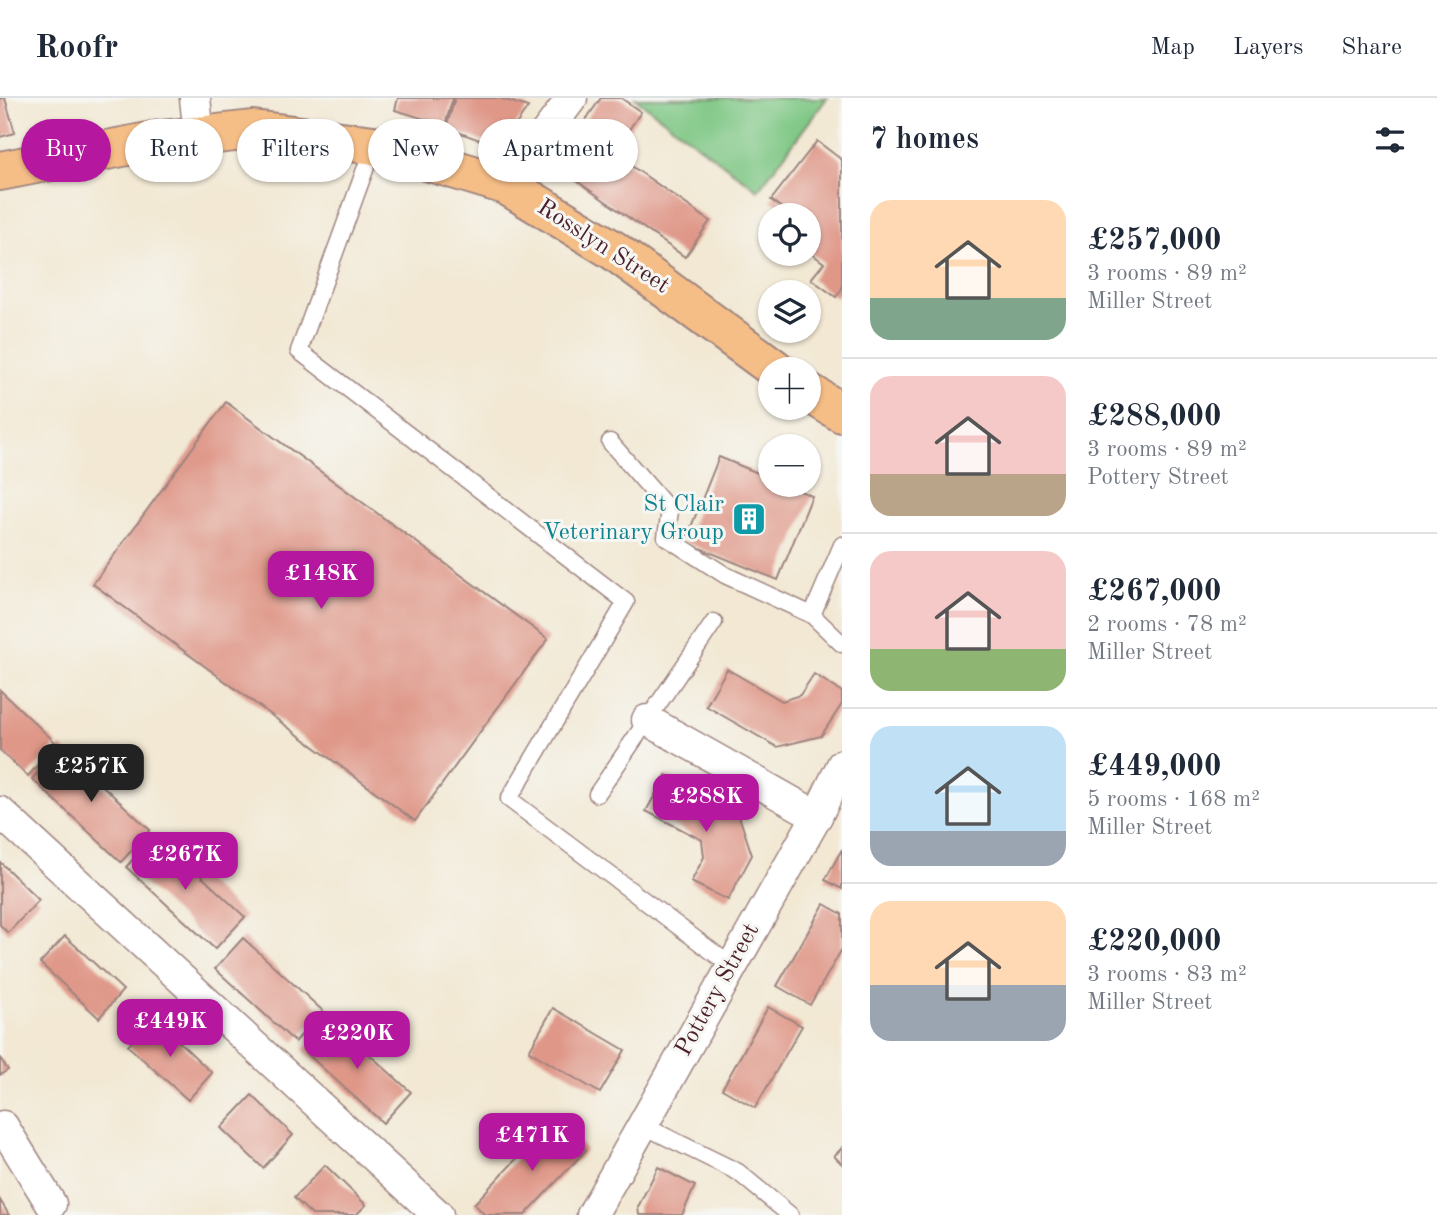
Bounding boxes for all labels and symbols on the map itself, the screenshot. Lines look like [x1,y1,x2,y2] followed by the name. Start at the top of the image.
[533,195,673,299] street label: Rosslyn Street
[543,493,724,545] place label: St Clair Veterinary Group
[730,500,768,538] building icon: St Clair Veterinary Group
[272,552,370,611] pin: £148K
[42,744,140,804] pin: £257K
[657,774,755,834] pin: £288K
[136,832,234,892] pin: £267K
[672,920,764,1060] street label: Pottery Street
[121,1000,219,1059] pin: £449K
[308,1012,406,1071] pin: £220K
[483,1114,581,1173] pin: £471K

